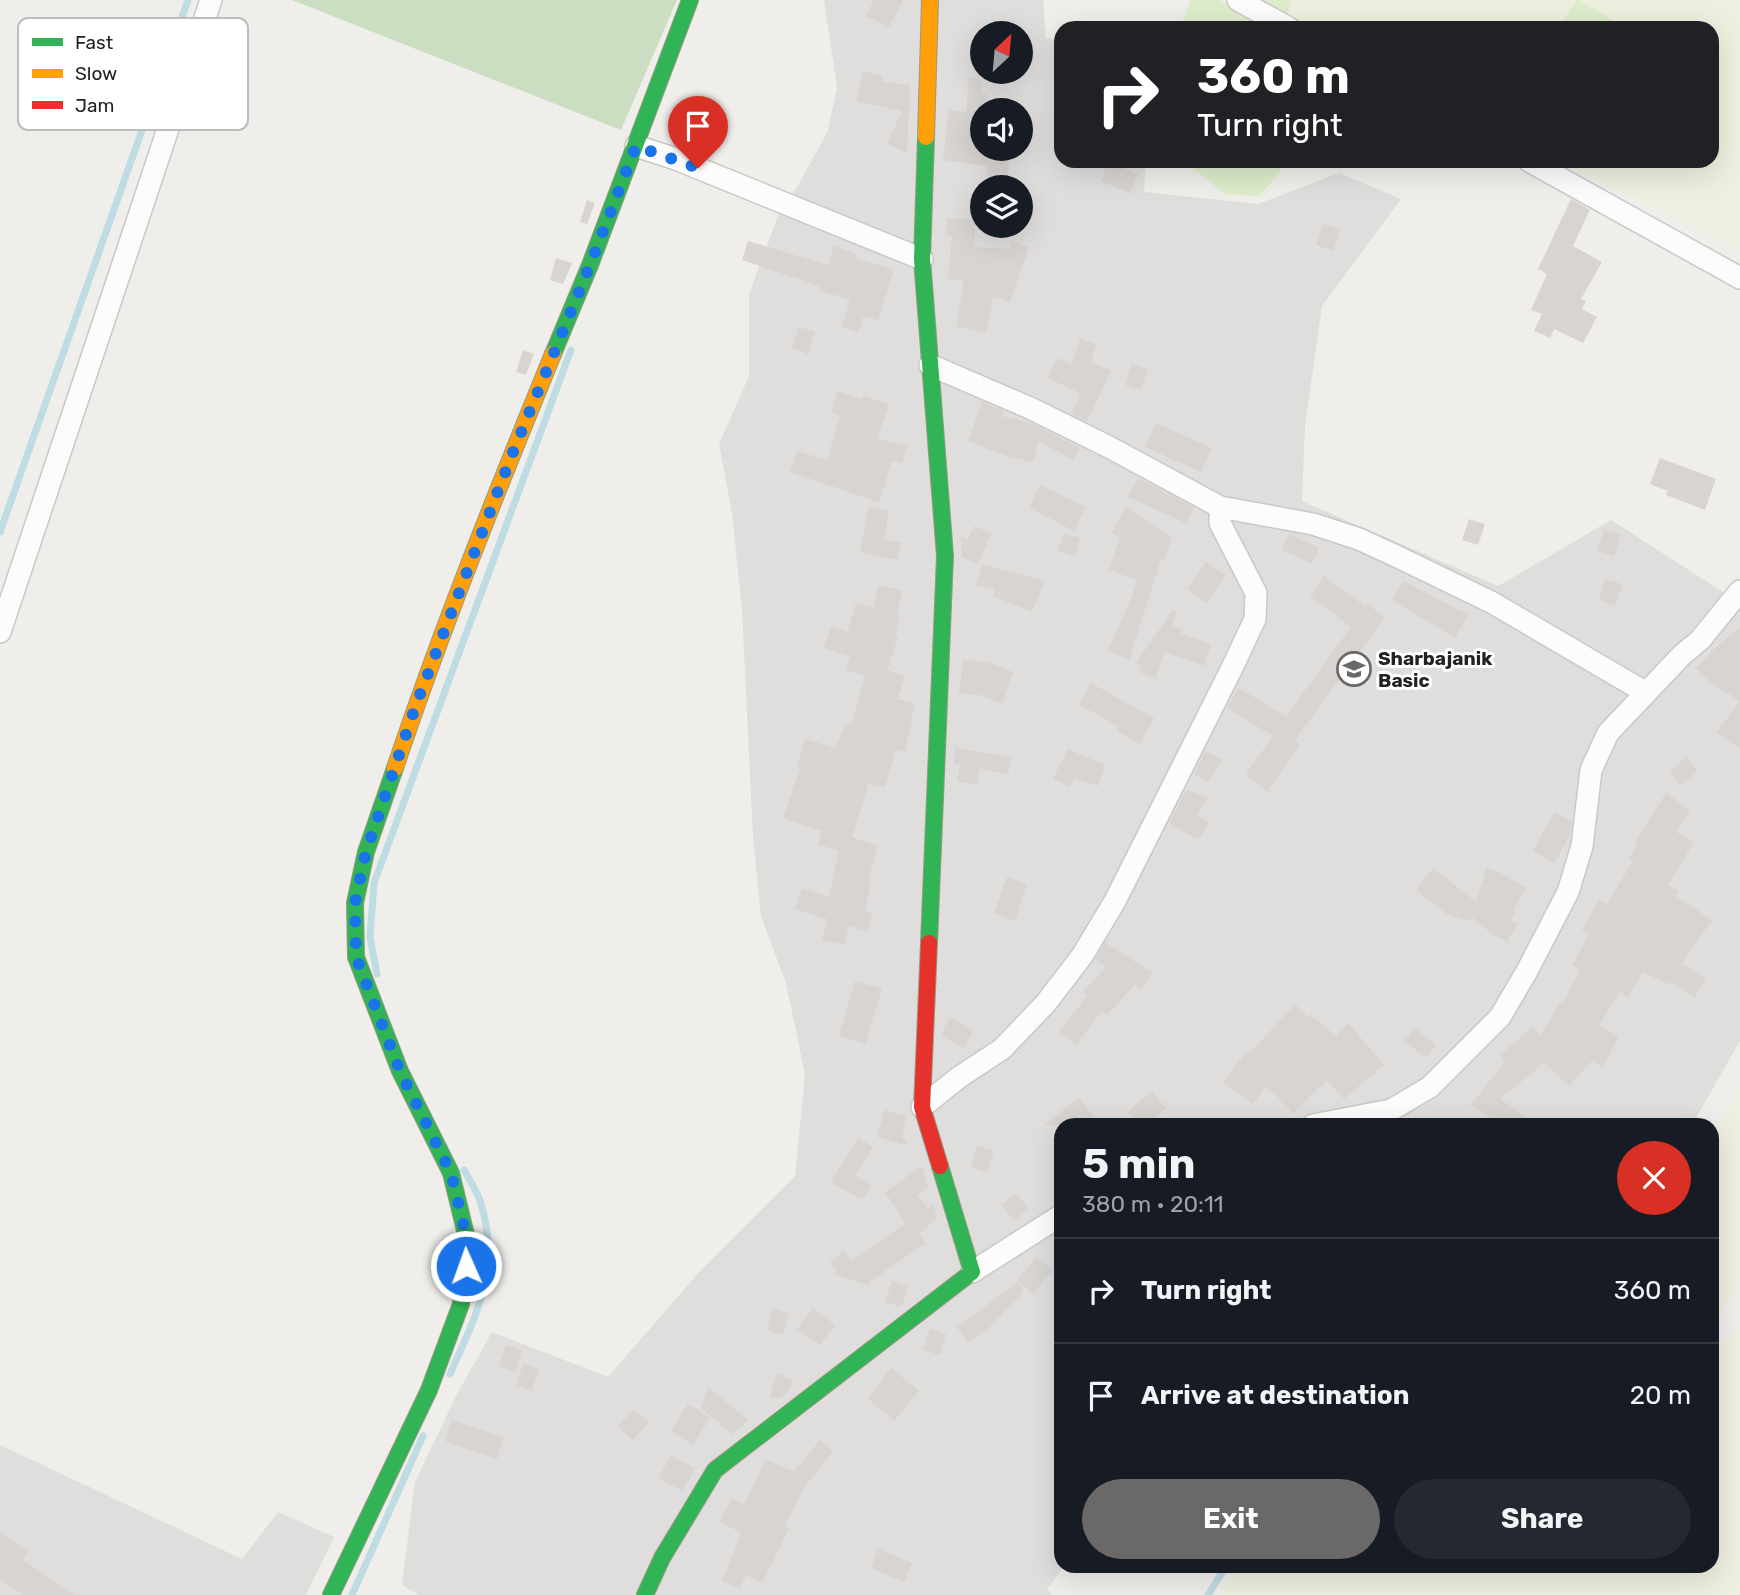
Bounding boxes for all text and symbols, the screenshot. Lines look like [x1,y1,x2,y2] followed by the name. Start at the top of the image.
[18,18,248,130] legend
[970,21,1032,84] north arrow
[970,21,1033,238] map controls
[75,31,114,54] text: Fast
[1197,47,1350,105] text: 360 m
[1082,49,1173,140] icon: right
[75,62,117,85] text: Slow
[75,94,114,117] text: Jam
[668,96,728,168] pin
[970,98,1033,161] button: sound
[1197,106,1342,144] text: Turn right
[679,107,717,145] icon: arrive
[970,175,1033,238] button: layers
[1378,647,1492,692] place label: Sharbajanik Basic
[1335,650,1373,688] school or university icon: Sharbajanik Basic
[1082,1139,1196,1189] text: 5 min
[1617,1141,1691,1215] button: close
[1082,1190,1224,1218] text: 380 m · 20:11
[429,1229,503,1303] position arrow
[1082,1272,1120,1310] icon: right
[1141,1275,1271,1306] text: Turn right
[1614,1275,1691,1306] text: 360 m
[1082,1377,1120,1415] icon: arrive
[1141,1380,1409,1411] text: Arrive at destination
[1630,1380,1691,1411] text: 20 m
[1082,1479,1380,1559] button: Exit
[1394,1479,1691,1559] button: Share

